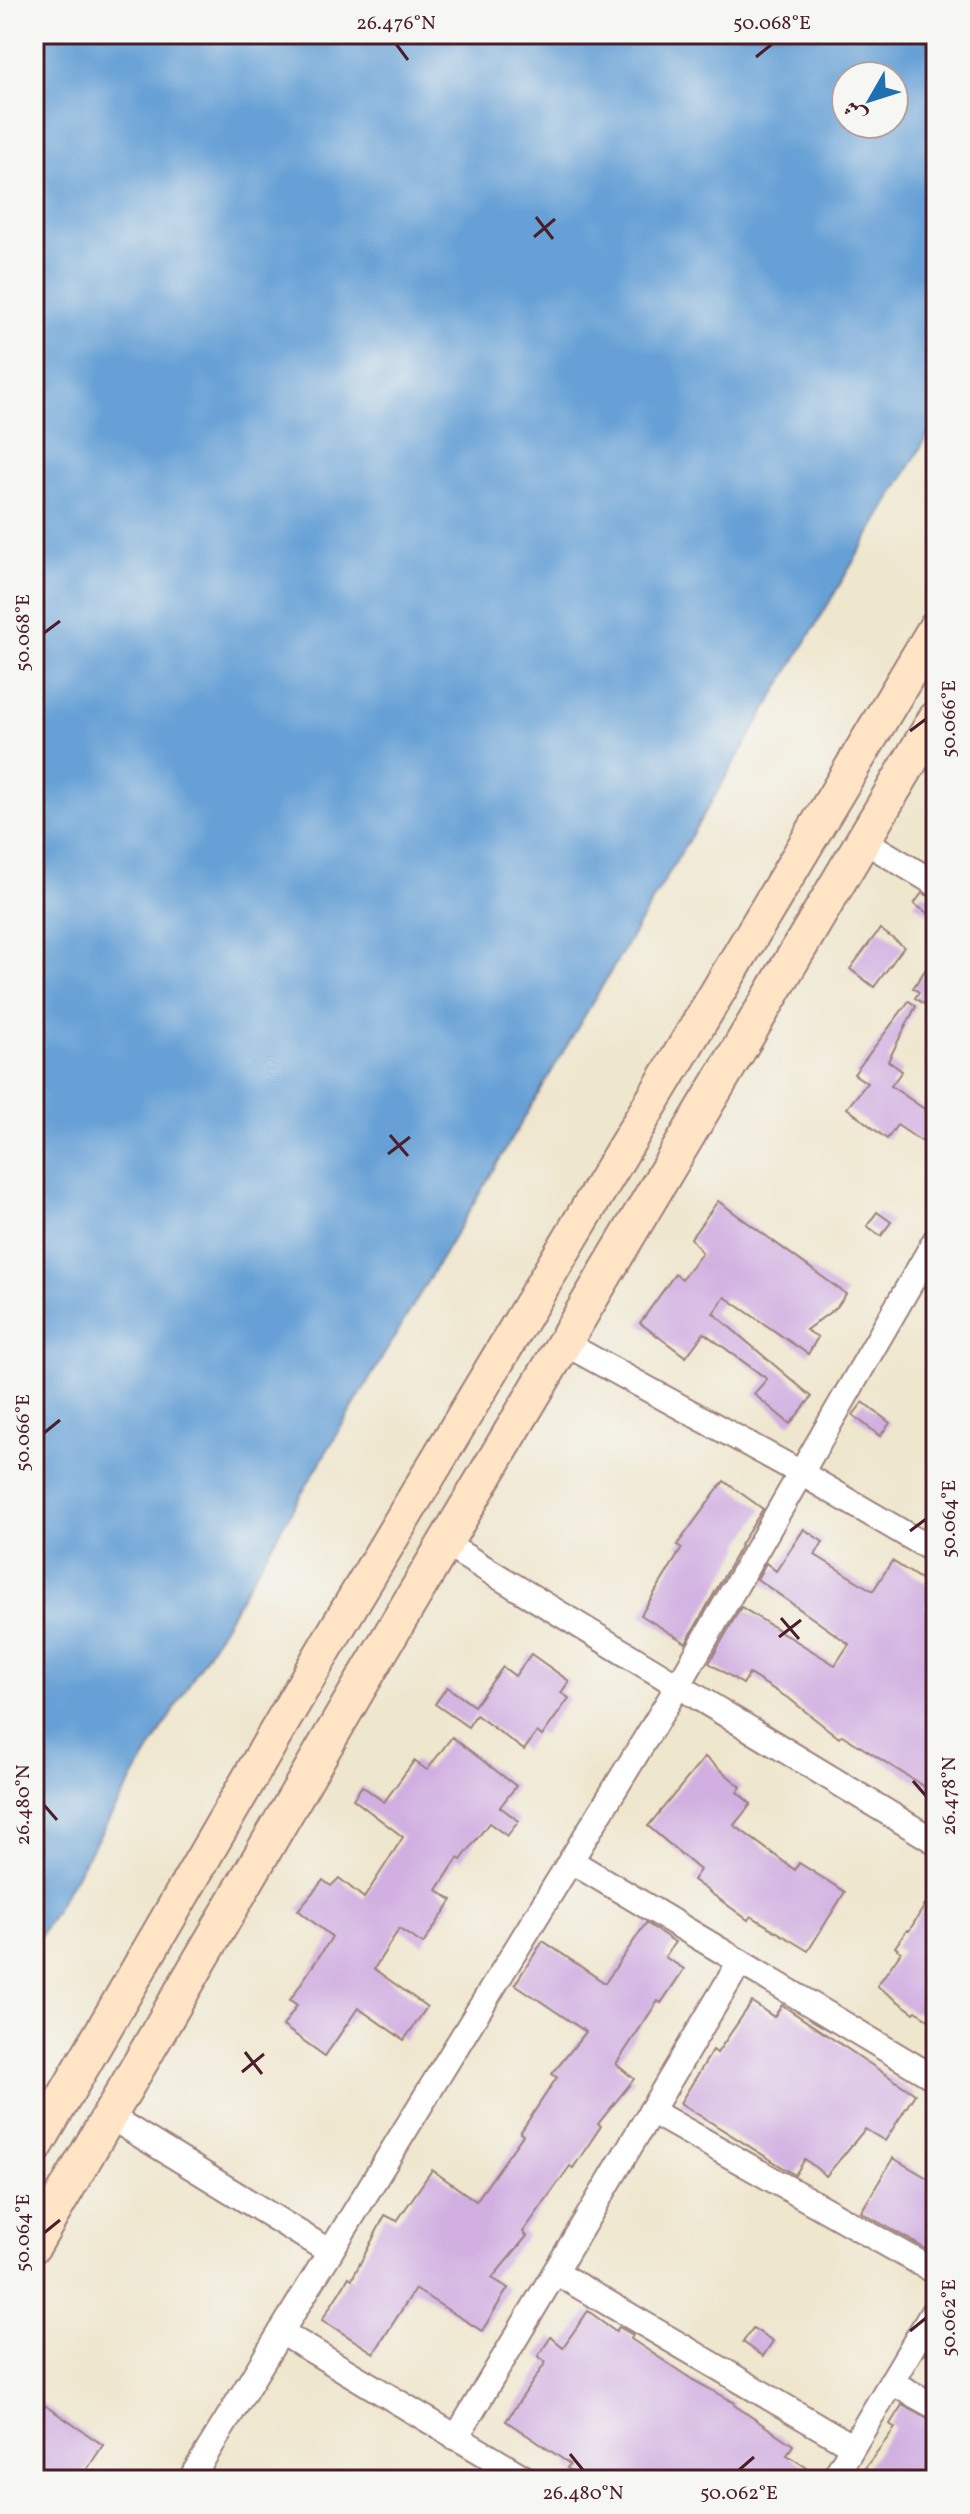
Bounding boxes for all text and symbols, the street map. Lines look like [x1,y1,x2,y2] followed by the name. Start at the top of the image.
[356,10,436,38] text: 26.476°N
[733,10,811,38] text: 50.068°E
[830,60,910,140] north arrow
[837,93,875,129] text: ش
[10,594,38,672] text: 50.068°E
[936,680,964,758] text: 50.066°E
[10,1394,38,1472] text: 50.066°E
[936,1480,964,1558] text: 50.064°E
[936,1756,964,1836] text: 26.478°N
[10,1764,38,1846] text: 26.480°N
[10,2194,38,2272] text: 50.064°E
[936,2279,964,2357] text: 50.062°E
[542,2480,624,2508] text: 26.480°N
[700,2480,778,2508] text: 50.062°E

